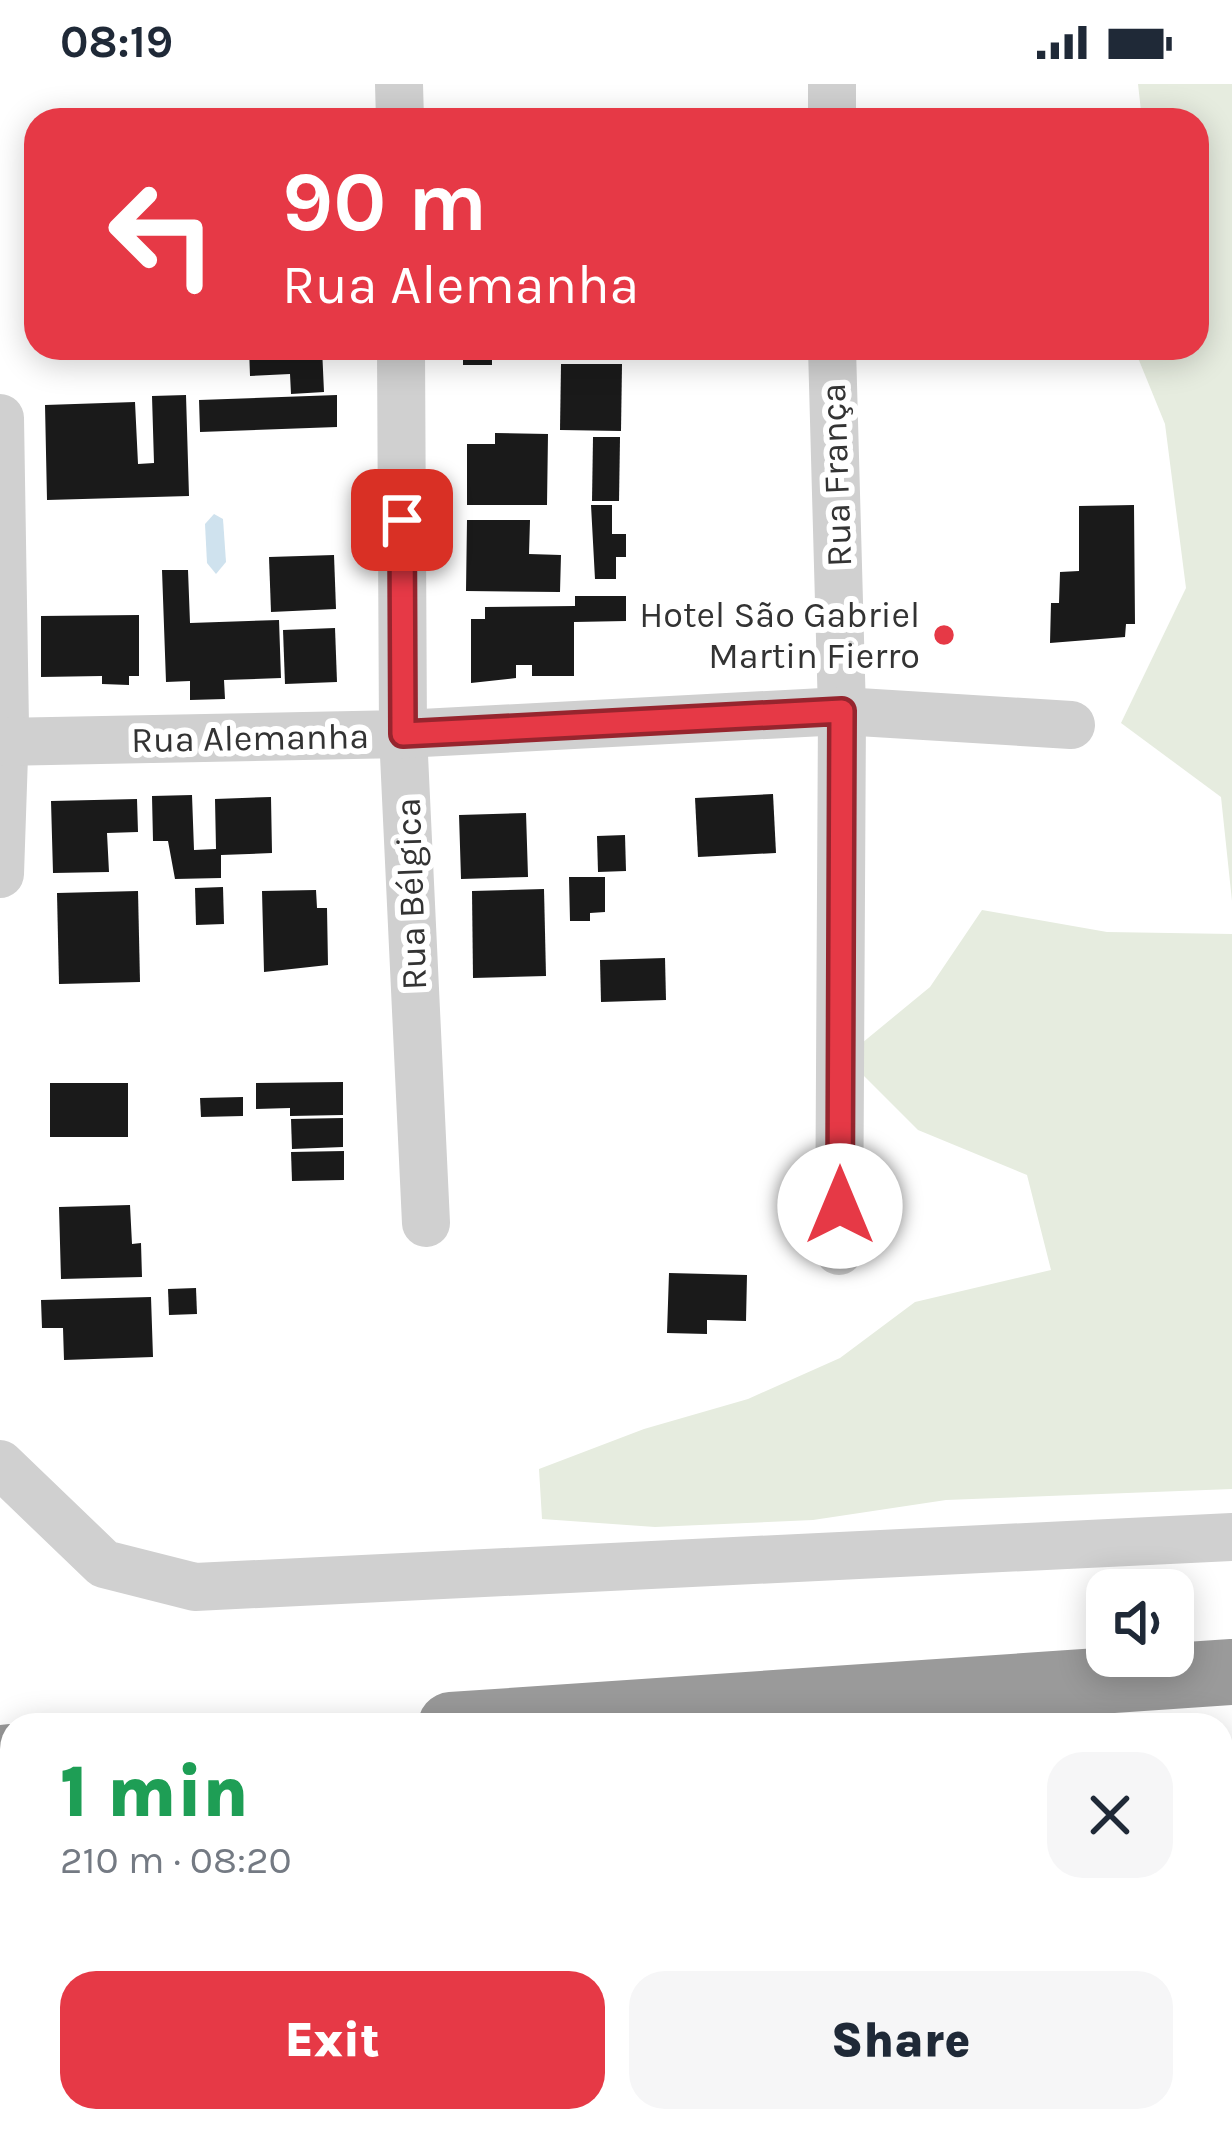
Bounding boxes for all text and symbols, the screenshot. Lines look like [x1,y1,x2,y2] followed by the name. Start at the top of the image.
[60,16,173,68] text: 08:19
[282,153,487,251] text: 90 m
[84,156,240,312] icon: left
[282,253,639,317] text: Rua Alemanha
[812,382,860,568] street label: Rua França
[351,469,453,571] pin
[369,487,435,553] icon: arrive
[639,594,920,677] place label: Hotel São Gabriel Martin Fierro
[931,622,957,648] marker: Hotel São Gabriel Martin Fierro
[131,715,369,761] street label: Rua Alemanha
[387,797,435,991] street label: Rua Bélgica
[777,1143,903,1269] position arrow
[1086,1569,1194,1677] map controls
[1086,1569,1194,1677] button: sound
[60,1750,249,1834] text: 1 min
[1047,1752,1173,1878] button: close
[60,1837,292,1883] text: 210 m · 08:20
[60,1971,605,2109] button: Exit
[629,1971,1173,2109] button: Share

